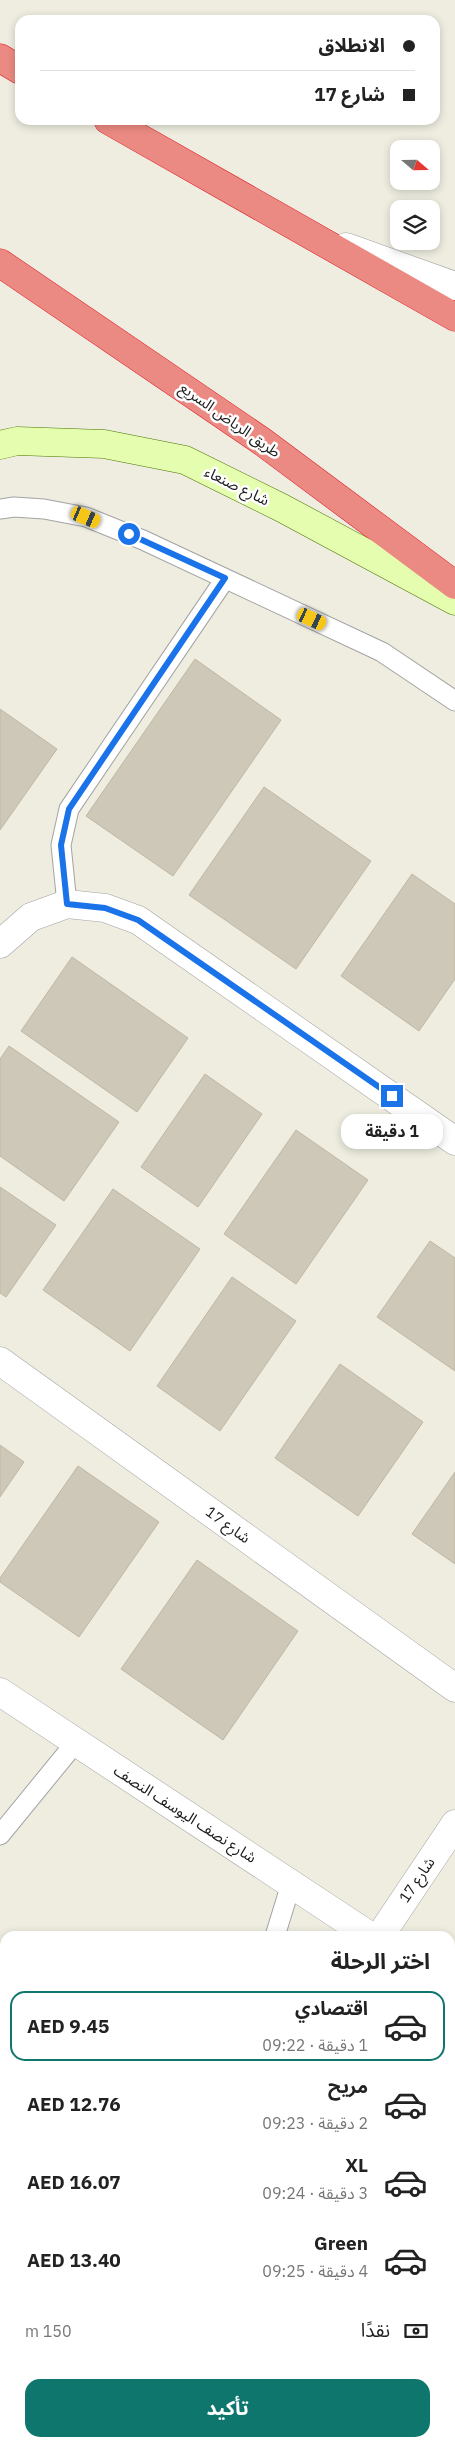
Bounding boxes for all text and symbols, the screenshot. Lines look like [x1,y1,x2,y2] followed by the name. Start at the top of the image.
[319,33,385,57] text: الانطلاق
[314,82,385,106] text: شارع 17
[390,140,440,190] north arrow
[390,140,440,250] map controls
[390,200,440,250] button: layers
[174,378,284,464] street label: طريق الرياض السريع
[200,462,273,512] street label: شارع صنعاء
[69,504,102,530] car
[118,523,140,545] route start
[295,606,328,632] car
[381,1085,403,1107] route end
[341,1114,443,1148] callout: 1 دقيقة
[365,1121,419,1141] text: 1 دقيقة
[200,1502,255,1550] street label: شارع 17
[109,1760,260,1869] street label: شارع نصف اليوسف النصف
[395,1853,441,1908] street label: شارع 17
[331,1946,430,1975] text: اختر الرحلة
[295,1996,368,2020] text: اقتصادي
[383,2004,428,2049] icon: car
[27,2014,109,2038] text: AED 9.45
[262,2035,368,2055] text: 1 دقيقة · 09:22
[328,2074,368,2098] text: مريح
[383,2082,428,2127] icon: car
[27,2092,121,2116] text: AED 12.76
[262,2113,368,2133] text: 2 دقيقة · 09:23
[345,2153,368,2177] text: XL
[383,2160,428,2205] icon: car
[27,2170,121,2194] text: AED 16.07
[262,2183,368,2203] text: 3 دقيقة · 09:24
[314,2231,368,2255] text: Green
[383,2238,428,2283] icon: car
[27,2248,121,2272] text: AED 13.40
[262,2261,368,2281] text: 4 دقيقة · 09:25
[402,2317,430,2345] icon: cash
[361,2318,390,2342] text: نقدًا
[25,2321,72,2341] text: 150 m
[25,2379,430,2437] button: تأكيد

